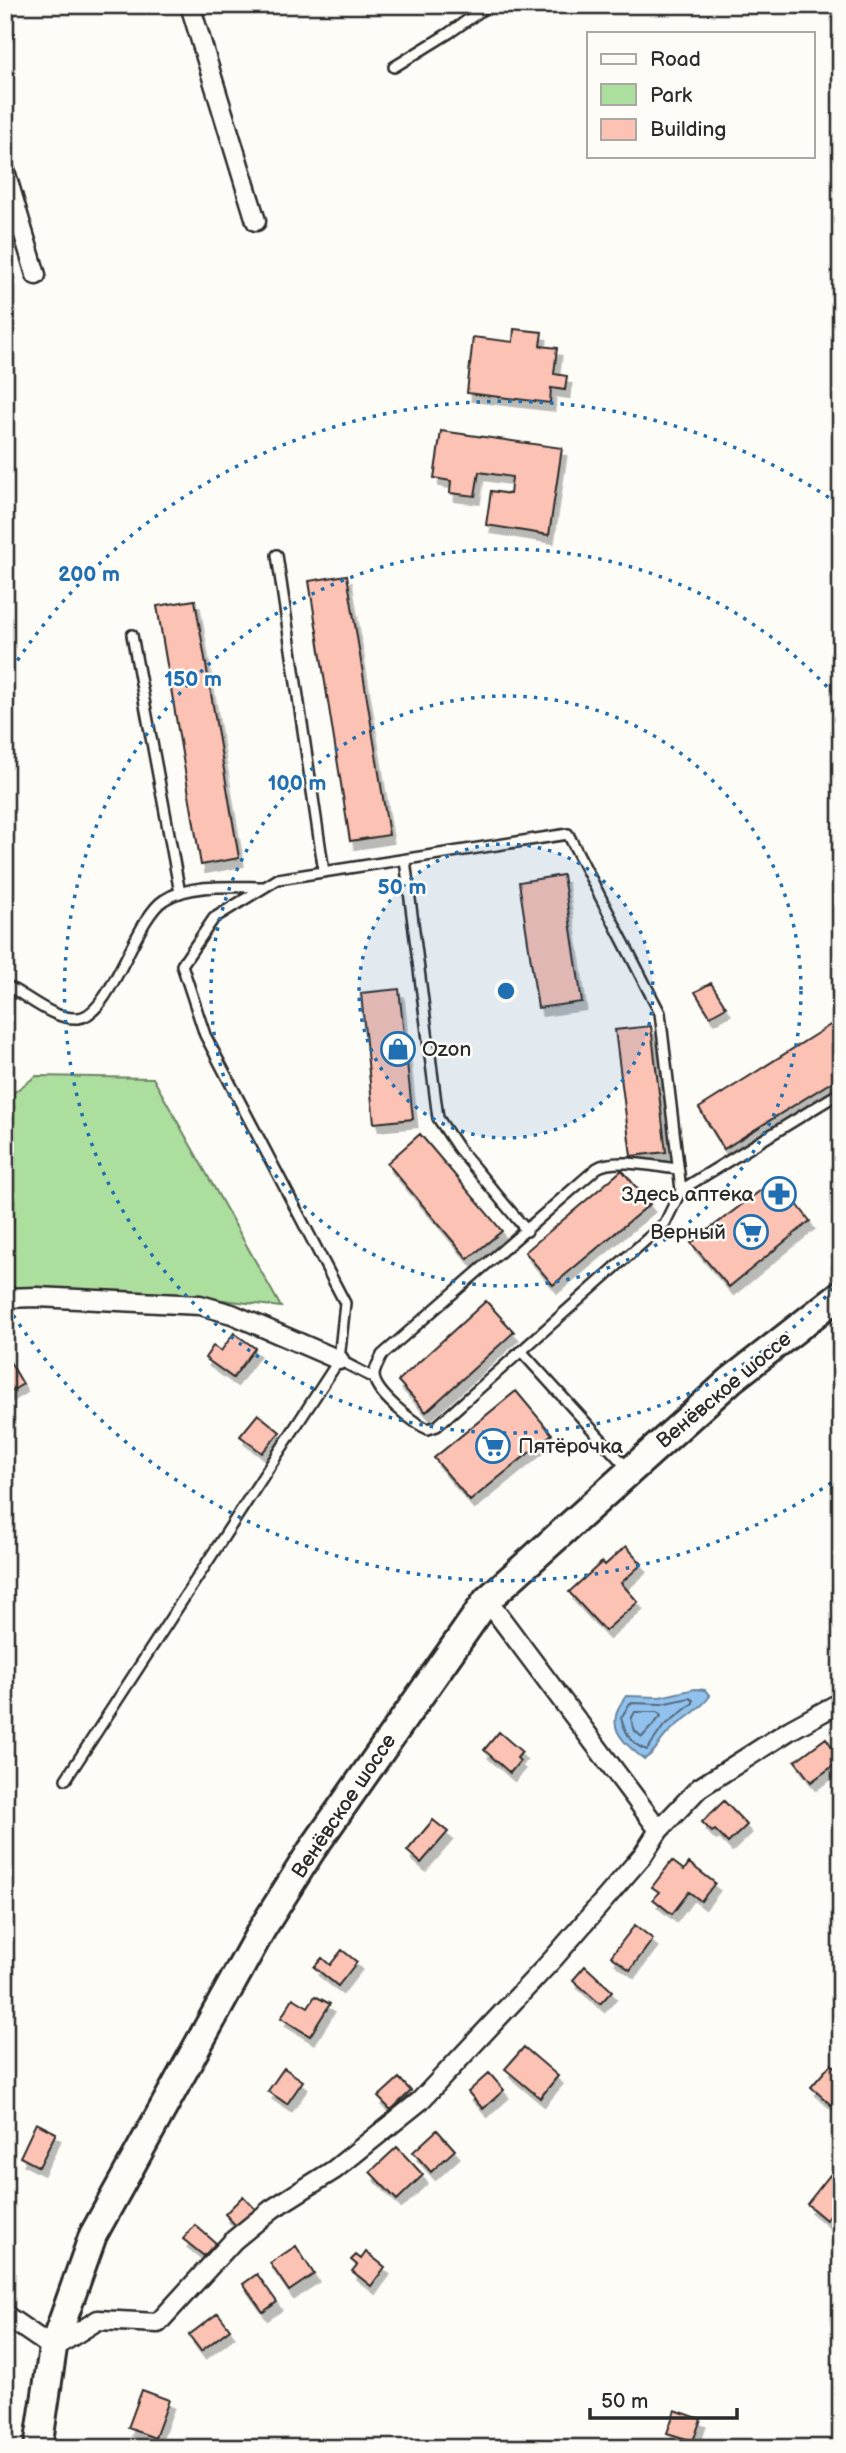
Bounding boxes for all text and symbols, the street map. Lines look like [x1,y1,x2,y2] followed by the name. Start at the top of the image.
[587,32,814,158] legend
[650,47,701,72] text: Road
[650,83,693,108] text: Park
[650,117,726,142] text: Building
[58,562,120,587] text: 200 m
[164,667,222,692] text: 150 m
[268,771,326,796] text: 100 m
[378,875,426,900] text: 50 m
[494,979,518,1003] centre of rings
[379,1030,417,1068] shop icon: Ozon
[422,1037,471,1062] place label: Ozon
[760,1175,798,1213] pharmacy icon: Здесь аптека
[622,1182,755,1207] place label: Здесь аптека
[732,1213,770,1251] supermarket icon: Верный
[650,1220,726,1245] place label: Верный
[651,1326,797,1454] street label: Венёвское шоссе
[474,1427,512,1465] supermarket icon: Пятёрочка
[518,1434,624,1459] place label: Пятёрочка
[287,1729,402,1883] street label: Венёвское шоссе
[590,2376,738,2420] scale bar
[601,2389,648,2414] text: 50 m

